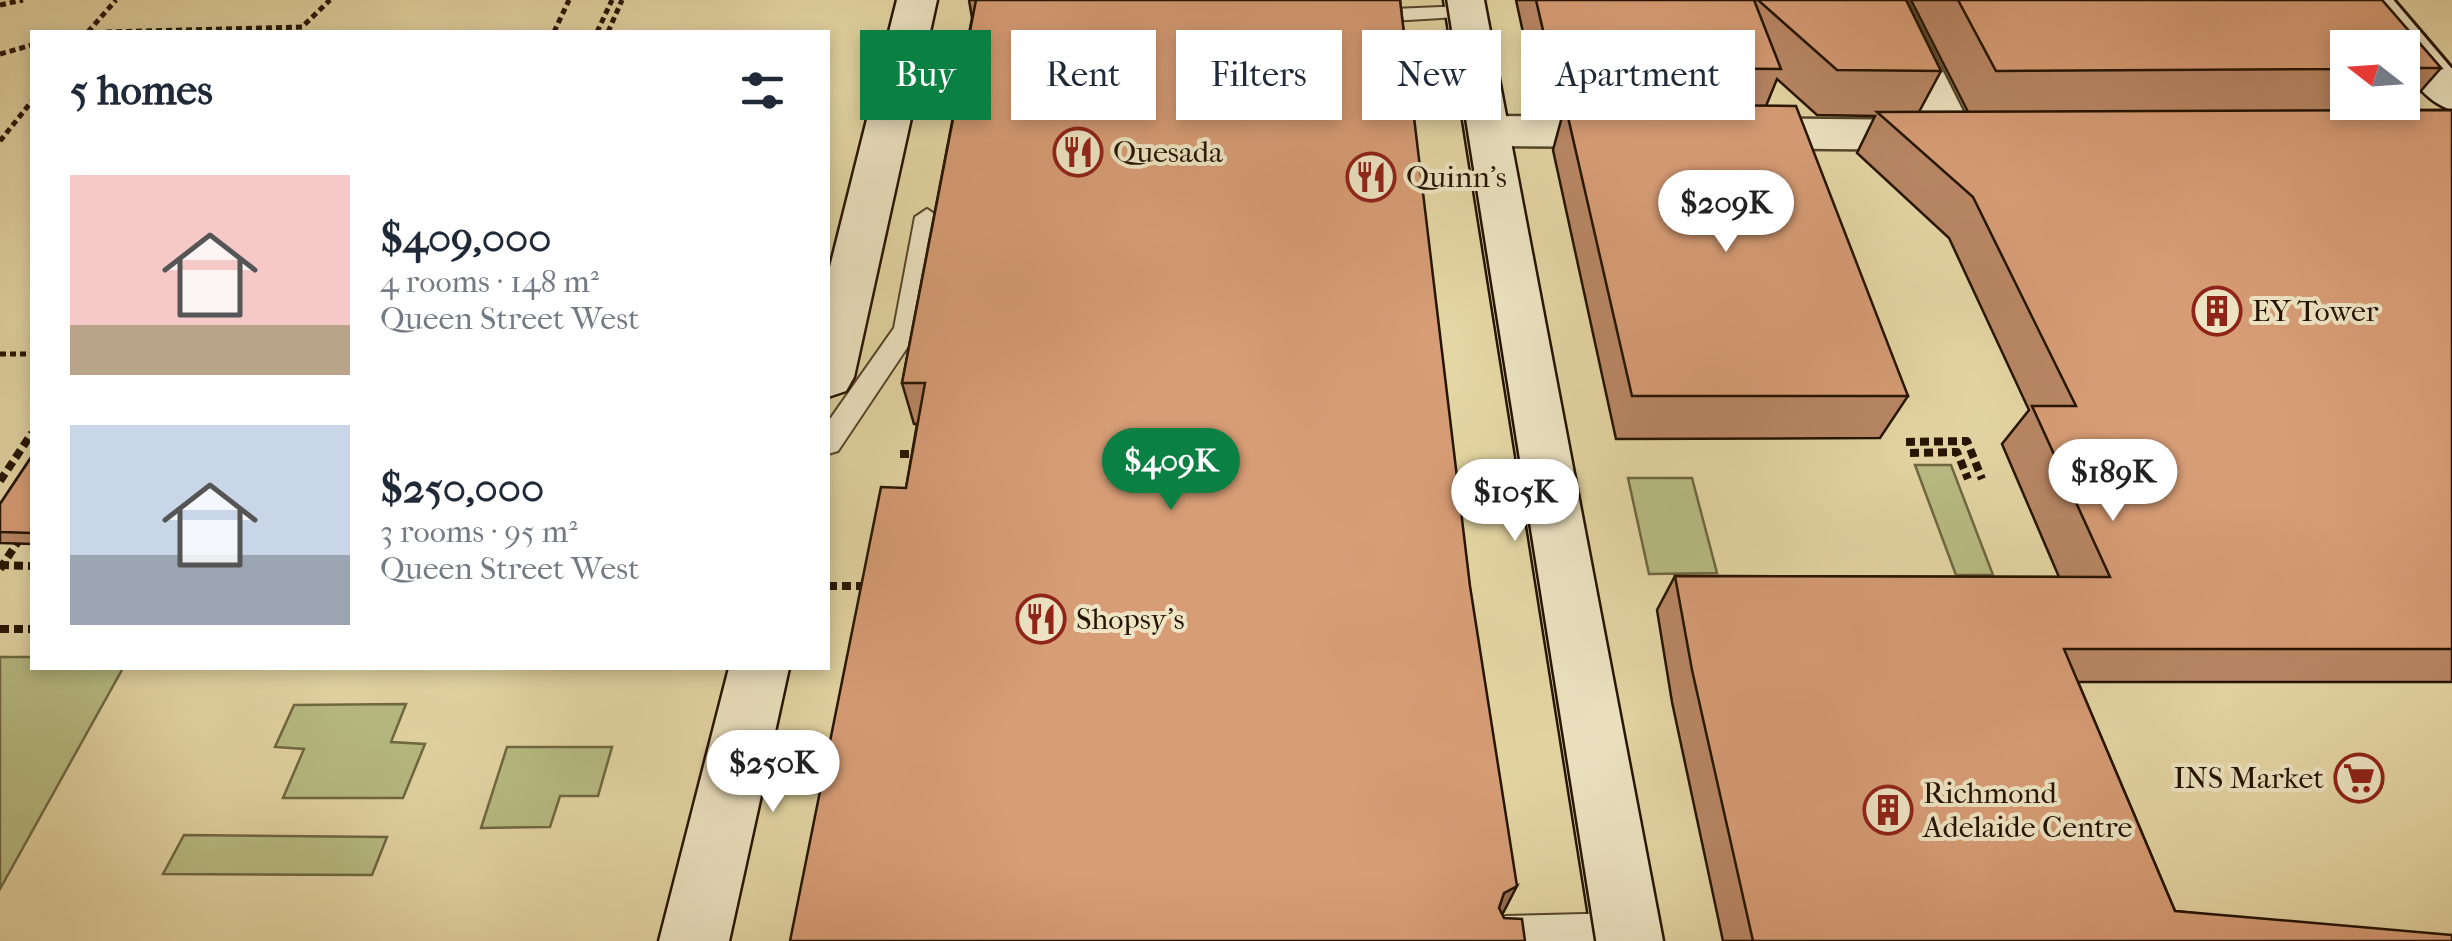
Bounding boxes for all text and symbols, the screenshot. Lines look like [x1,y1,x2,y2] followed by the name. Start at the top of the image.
[860,30,991,120] chip: Buy
[1011,30,1156,120] chip: Rent
[1176,30,1342,120] chip: Filters
[1362,30,1501,120] chip: New
[1521,30,1755,120] chip: Apartment
[2330,30,2420,120] north arrow
[2330,30,2420,120] map controls
[735,63,790,118] icon: filters
[70,66,213,115] text: 5 homes
[1052,126,1104,178] restaurant icon: Quesada
[1113,135,1224,170] place label: Quesada
[1345,151,1397,203] restaurant icon: Quinn's
[1406,160,1507,195] place label: Quinn's
[1656,170,1796,255] pin: $209K
[1680,184,1772,221] text: $209K
[380,214,551,263] text: $409,000
[150,215,270,335] icon: home
[380,263,599,300] text: 4 rooms · 148 m²
[2191,285,2243,337] building icon: EY Tower
[2252,294,2379,329] place label: EY Tower
[380,300,639,337] text: Queen Street West
[1101,428,1241,513] pin: $409K
[2043,439,2183,524] pin: $189K
[1124,442,1218,479] text: $409K
[2070,453,2156,490] text: $189K
[1445,459,1585,544] pin: $105K
[380,464,544,513] text: $250,000
[150,465,270,585] icon: home
[1473,473,1557,510] text: $105K
[380,513,577,550] text: 3 rooms · 95 m²
[380,550,639,587] text: Queen Street West
[1015,593,1067,645] restaurant icon: Shopsy's
[1076,602,1185,637] place label: Shopsy's
[703,730,843,815] pin: $250K
[729,744,817,781] text: $250K
[2333,752,2385,804] supermarket icon: INS Market
[2173,761,2324,796] place label: INS Market
[1922,776,2132,845] place label: Richmond Adelaide Centre
[1862,784,1914,836] building icon: Richmond Adelaide Centre

